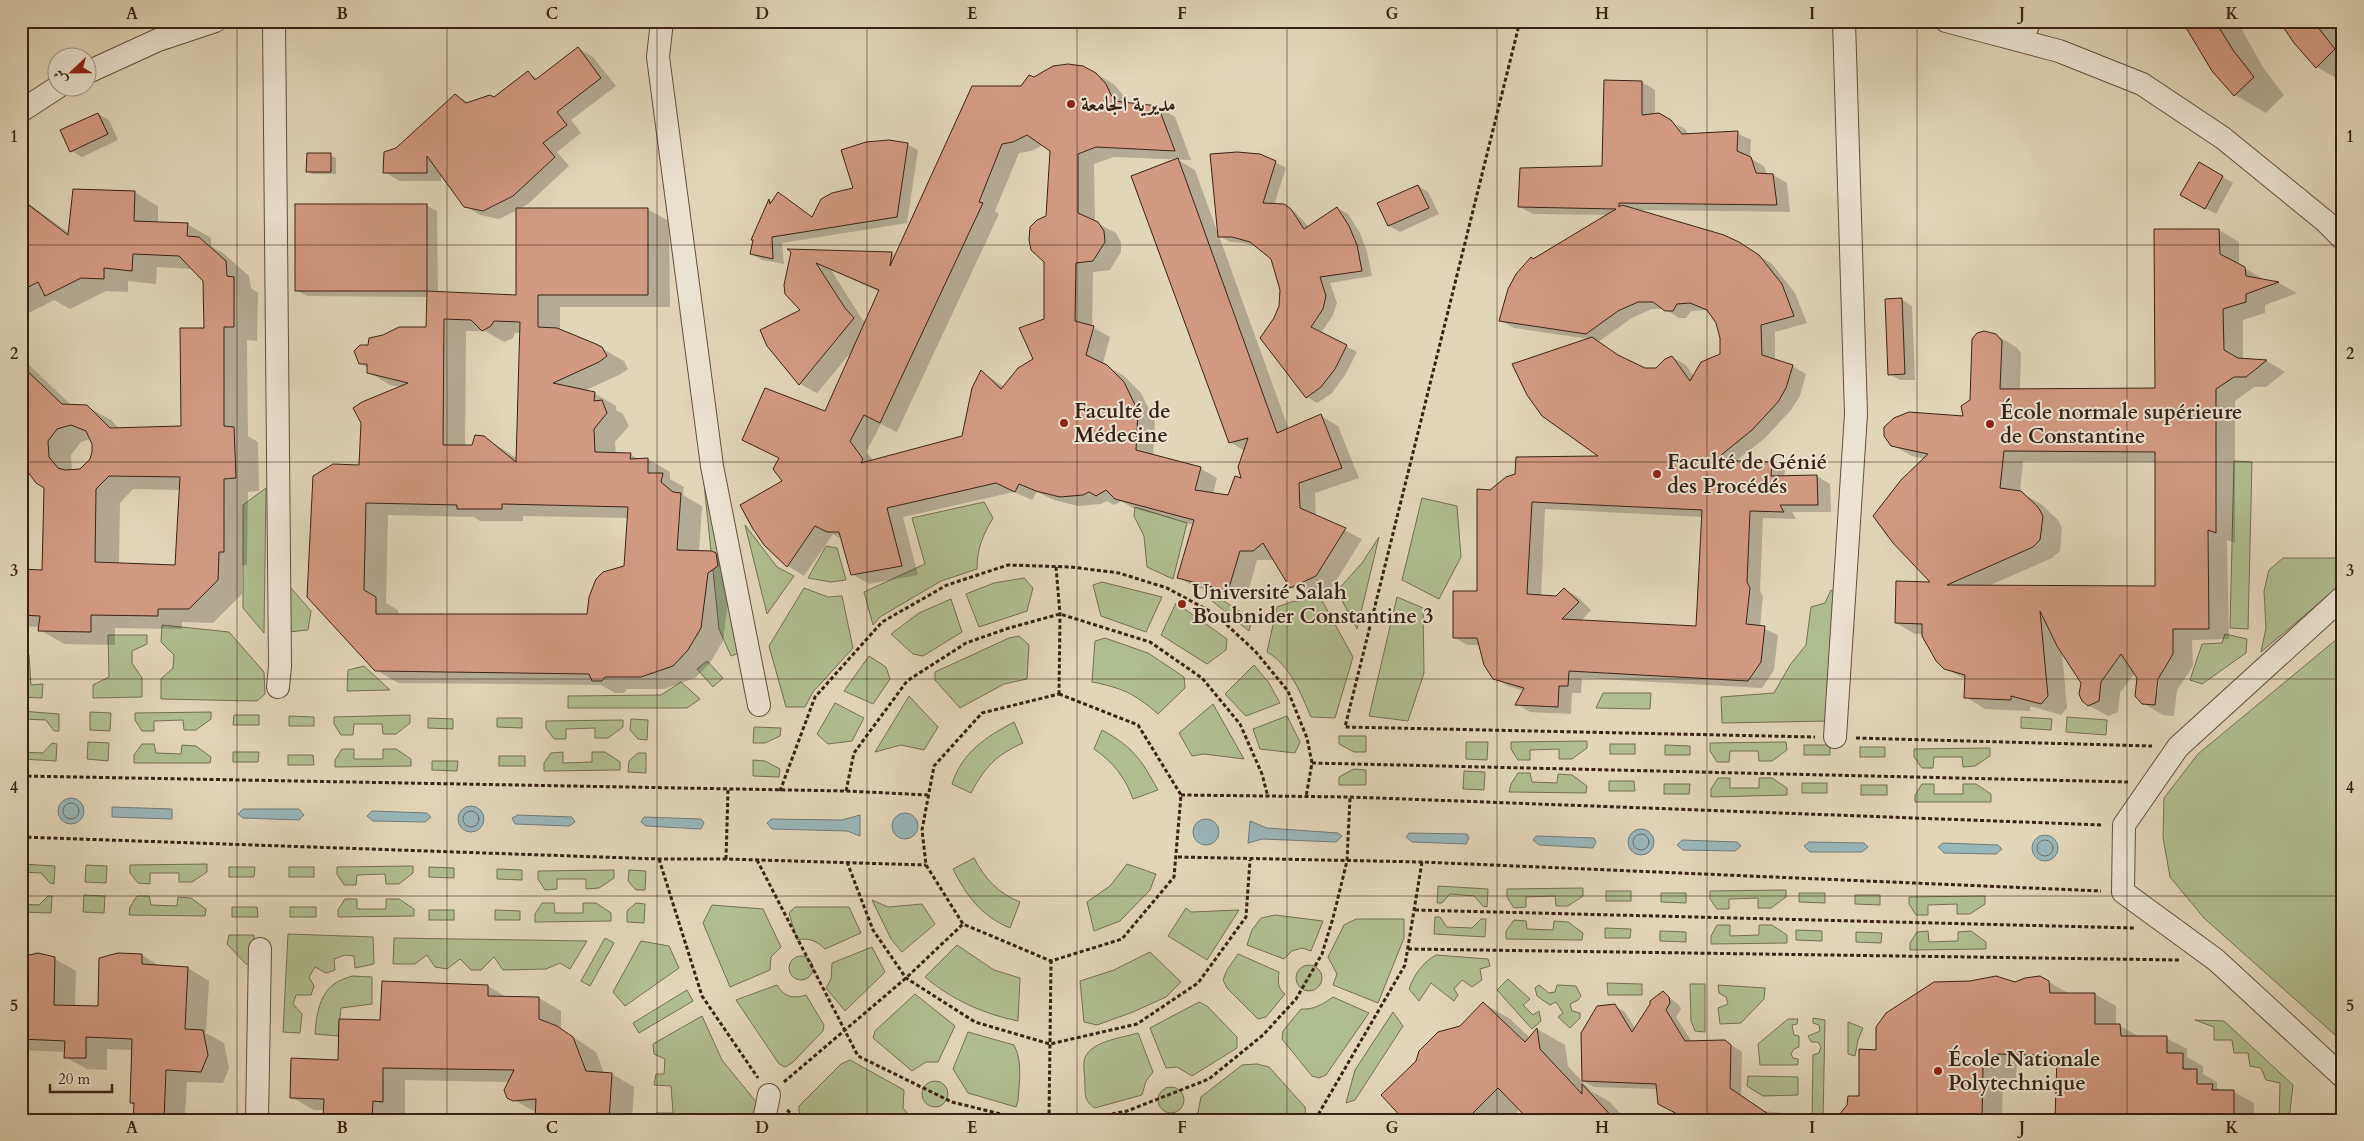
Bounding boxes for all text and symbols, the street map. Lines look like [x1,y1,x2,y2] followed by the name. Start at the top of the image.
[126,3,138,25] text: A
[336,3,348,25] text: B
[546,3,558,25] text: C
[755,3,769,25] text: D
[967,3,977,25] text: E
[1177,3,1187,25] text: F
[1385,3,1399,25] text: G
[1595,3,1609,25] text: H
[1809,3,1815,25] text: I
[2017,3,2025,25] text: J
[2226,3,2239,25] text: K
[48,48,98,98] north arrow
[49,67,72,87] text: ش
[1081,90,1176,119] place label: مديرية الجامعة
[1065,98,1077,110] marker: مديرية الجامعة
[10,126,18,148] text: 1
[2346,126,2354,148] text: 1
[10,343,18,365] text: 2
[2346,343,2354,365] text: 2
[1074,397,1171,450] place label: Faculté de Médecine
[2000,398,2242,451] place label: École normale supérieure de Constantine
[1058,417,1070,429] marker: Faculté de Médecine
[1984,418,1996,430] marker: École normale supérieure de Constantine
[1667,448,1827,501] place label: Faculté de Génié des Procédés
[1651,468,1663,480] marker: Faculté de Génié des Procédés
[10,560,18,582] text: 3
[2346,560,2354,582] text: 3
[1192,578,1433,631] place label: Université Salah Boubnider Constantine 3
[1176,598,1188,610] marker: Université Salah Boubnider Constantine 3
[10,777,18,799] text: 4
[2346,777,2354,799] text: 4
[10,995,18,1017] text: 5
[2346,995,2354,1017] text: 5
[1948,1045,2100,1098] place label: École Nationale Polytechnique
[50,1061,112,1093] scale bar
[1932,1065,1944,1077] marker: École Nationale Polytechnique
[58,1069,90,1089] text: 20 m
[126,1117,138,1139] text: A
[336,1117,348,1139] text: B
[546,1117,558,1139] text: C
[755,1117,769,1139] text: D
[967,1117,977,1139] text: E
[1177,1117,1187,1139] text: F
[1385,1117,1399,1139] text: G
[1595,1117,1609,1139] text: H
[1809,1117,1815,1139] text: I
[2017,1117,2025,1139] text: J
[2226,1117,2239,1139] text: K

